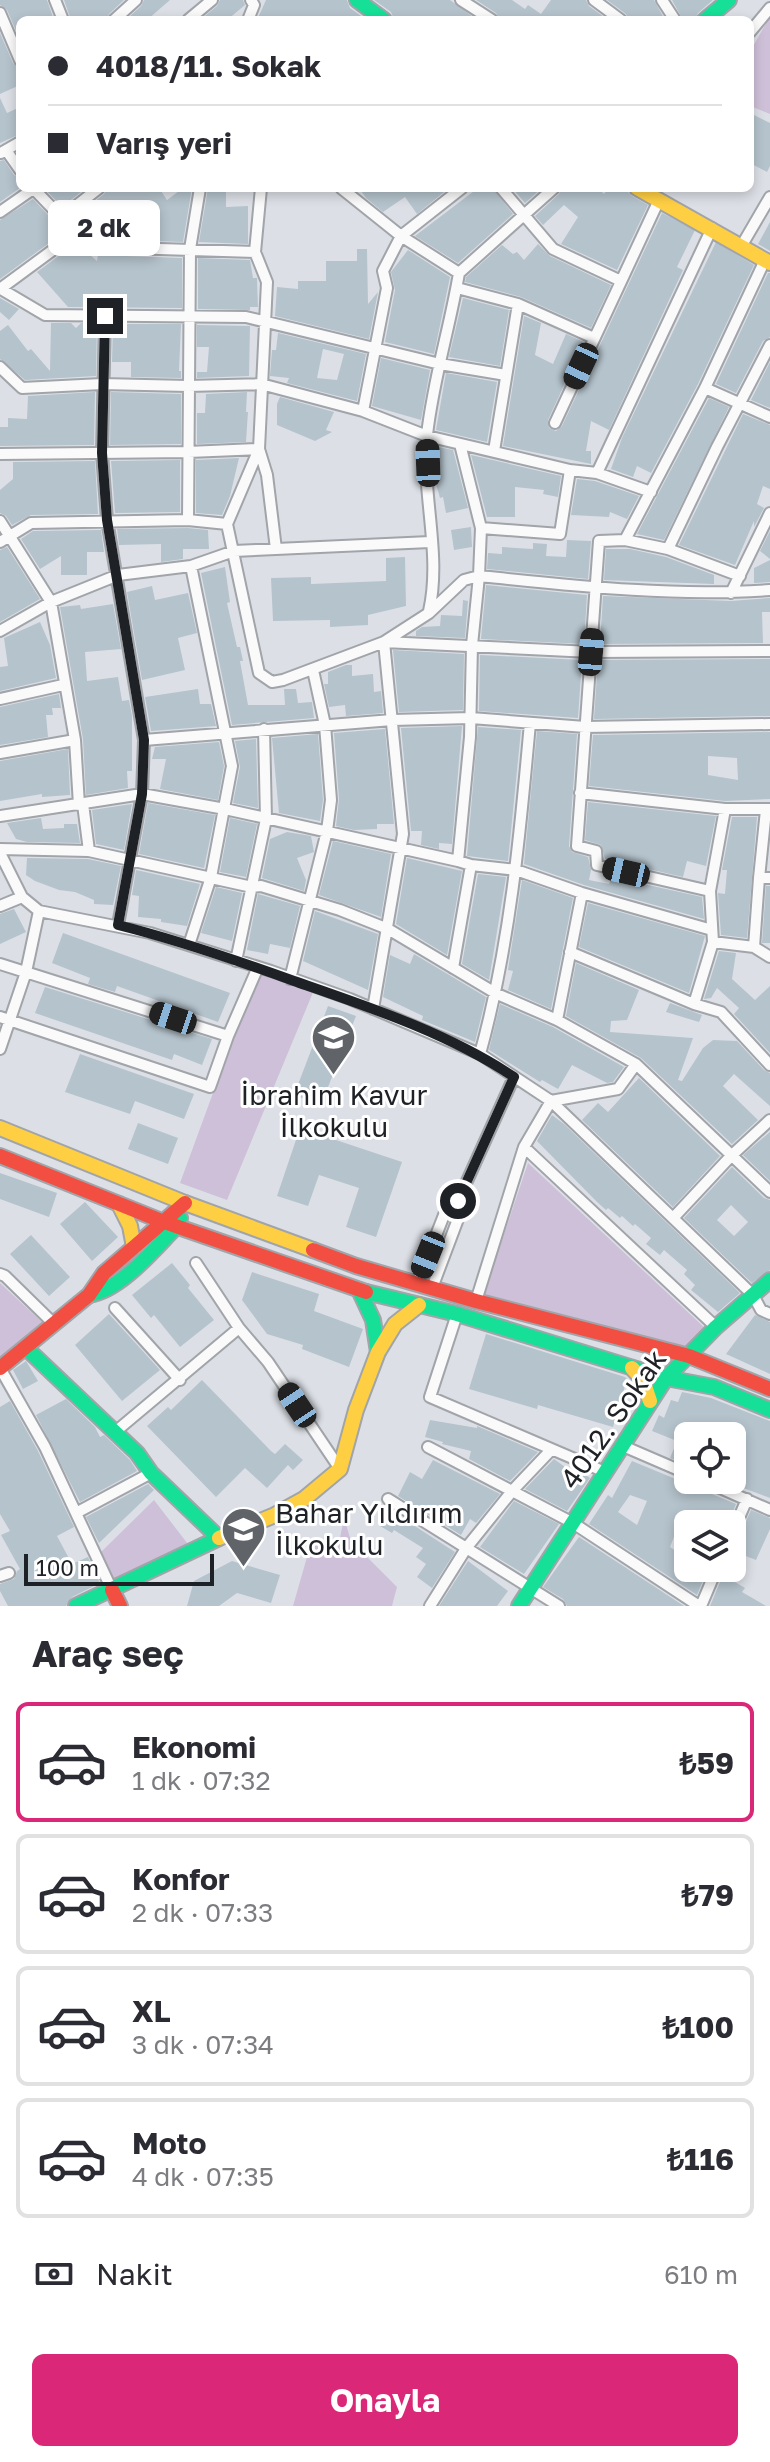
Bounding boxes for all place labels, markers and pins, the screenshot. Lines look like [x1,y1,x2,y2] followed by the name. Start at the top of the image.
[310,1014,358,1077] school or university icon: İbrahim Kavur İlkokulu
[241,1078,427,1143] place label: İbrahim Kavur İlkokulu
[275,1496,463,1561] place label: Bahar Yıldırım İlkokulu
[220,1505,268,1568] school or university icon: Bahar Yıldırım İlkokulu

